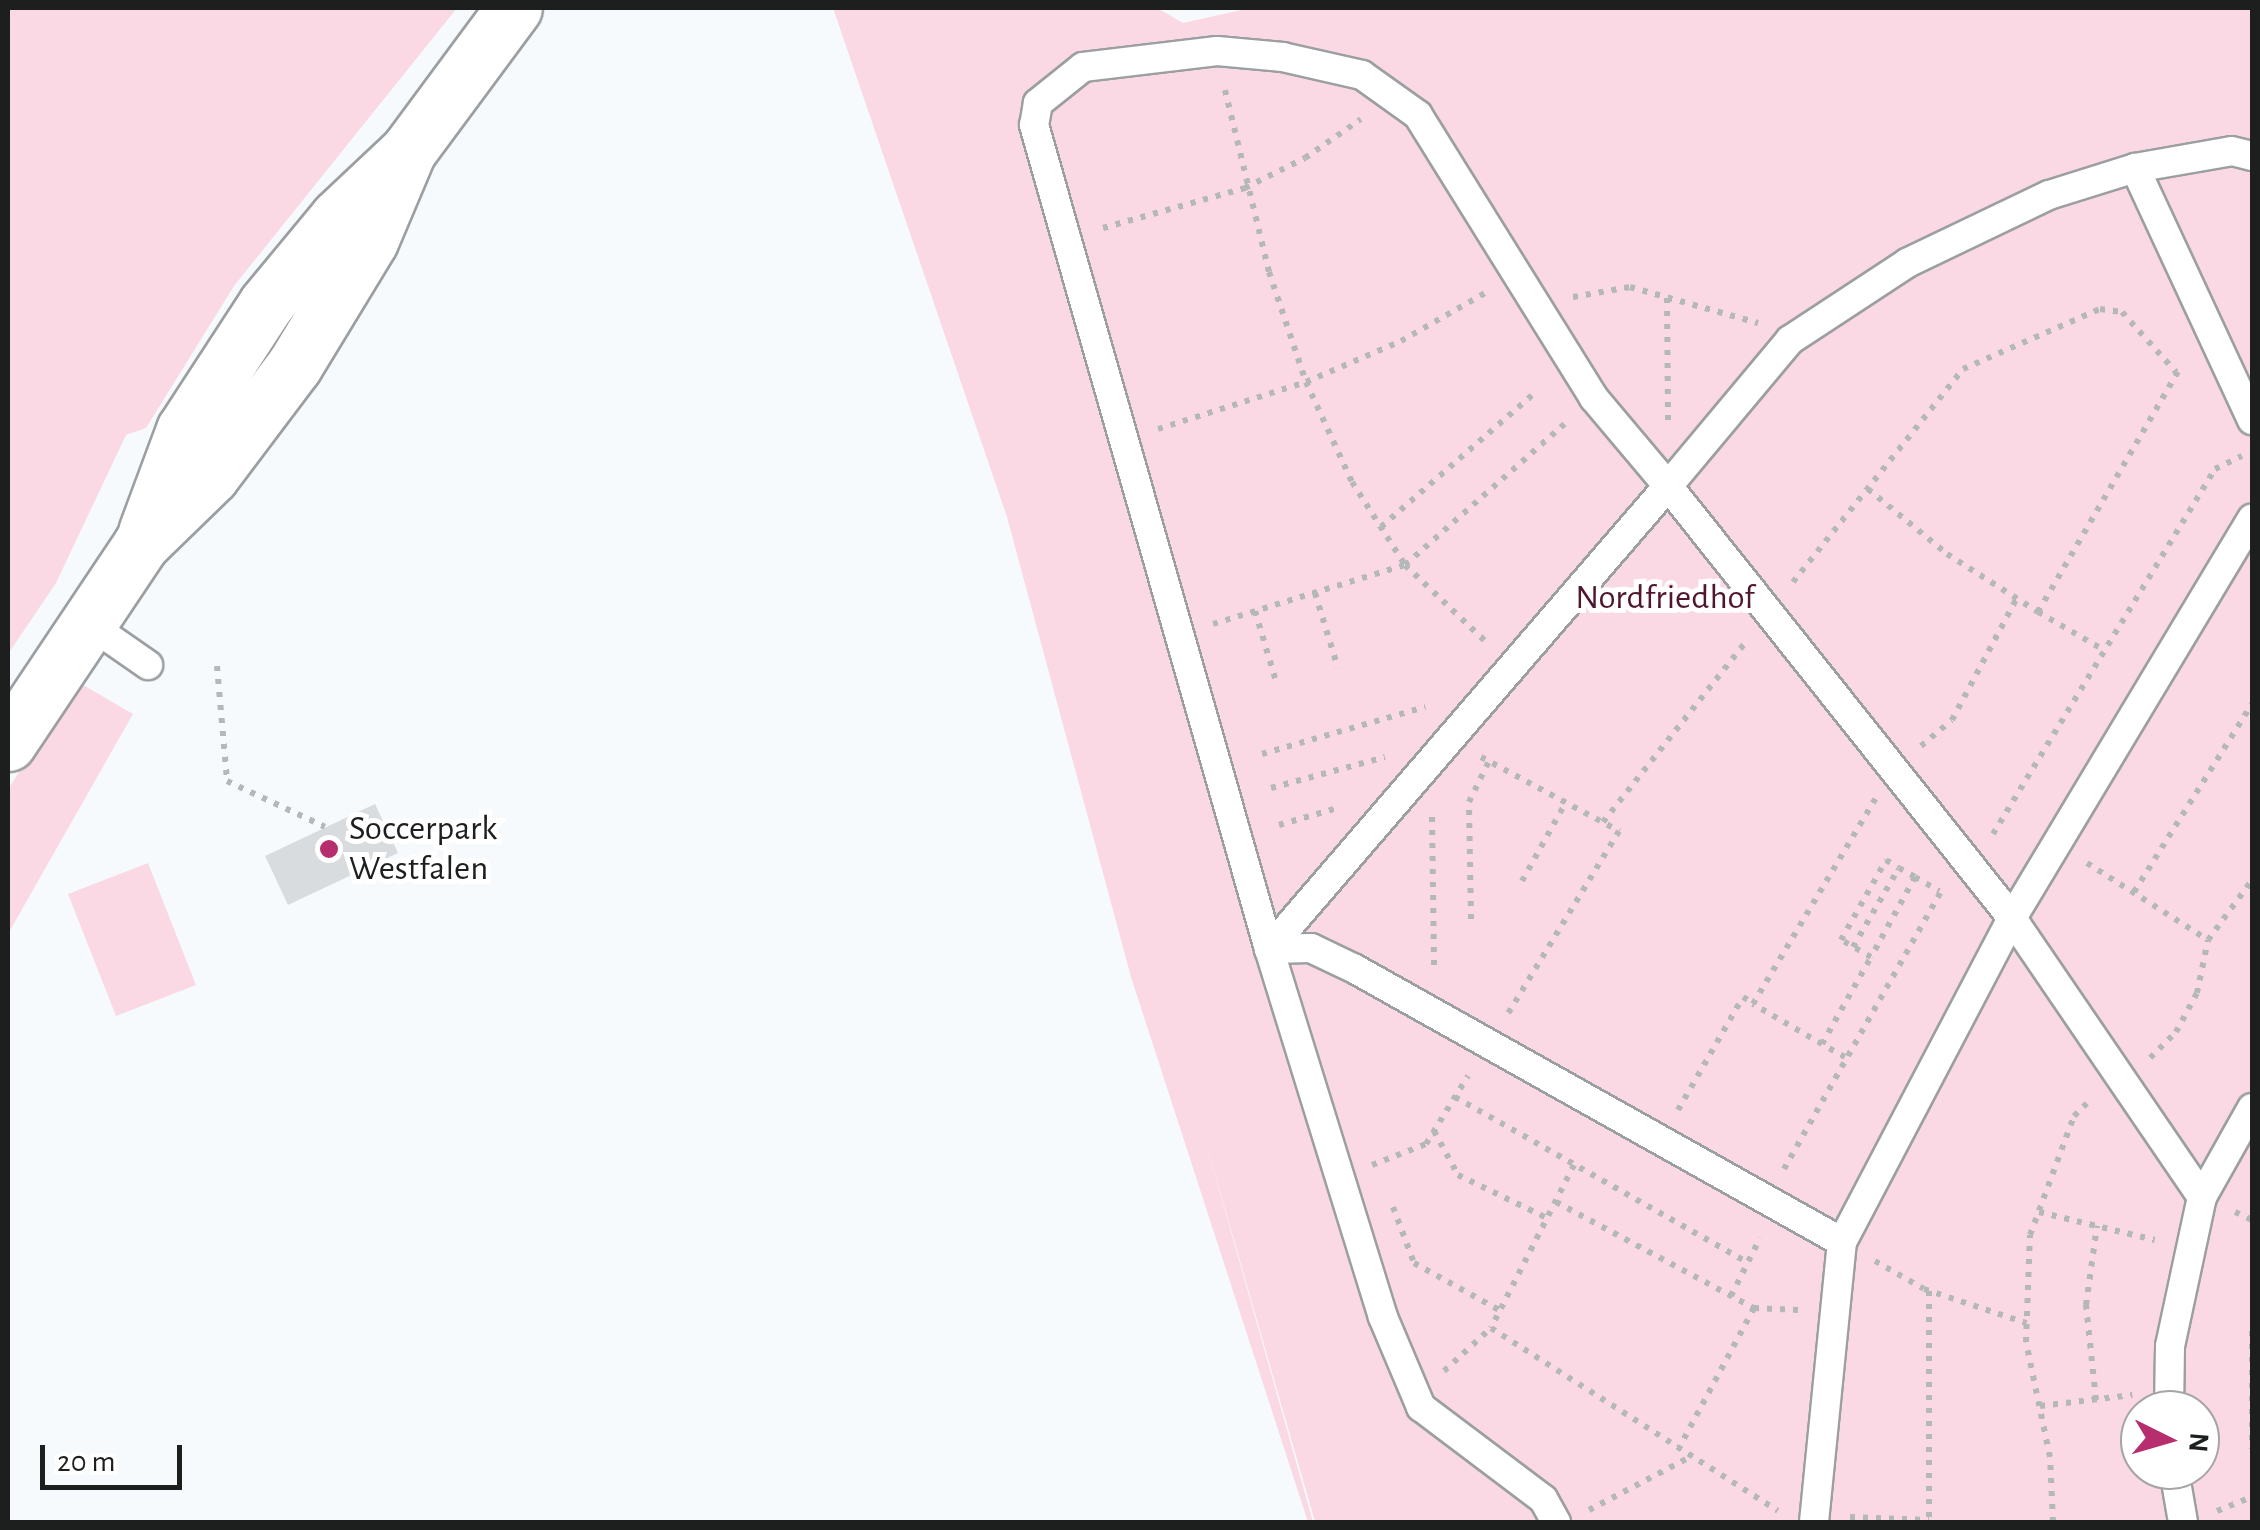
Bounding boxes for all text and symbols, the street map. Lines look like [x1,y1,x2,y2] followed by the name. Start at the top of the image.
[1575,577,1755,619] park label: Nordfriedhof
[349,808,497,890] place label: Soccerpark Westfalen
[318,838,340,860] marker: Soccerpark Westfalen
[2120,1390,2220,1490] north arrow
[45,1425,188,1487] scale bar
[2183,1432,2213,1453] text: N
[57,1447,115,1477] text: 20 m

